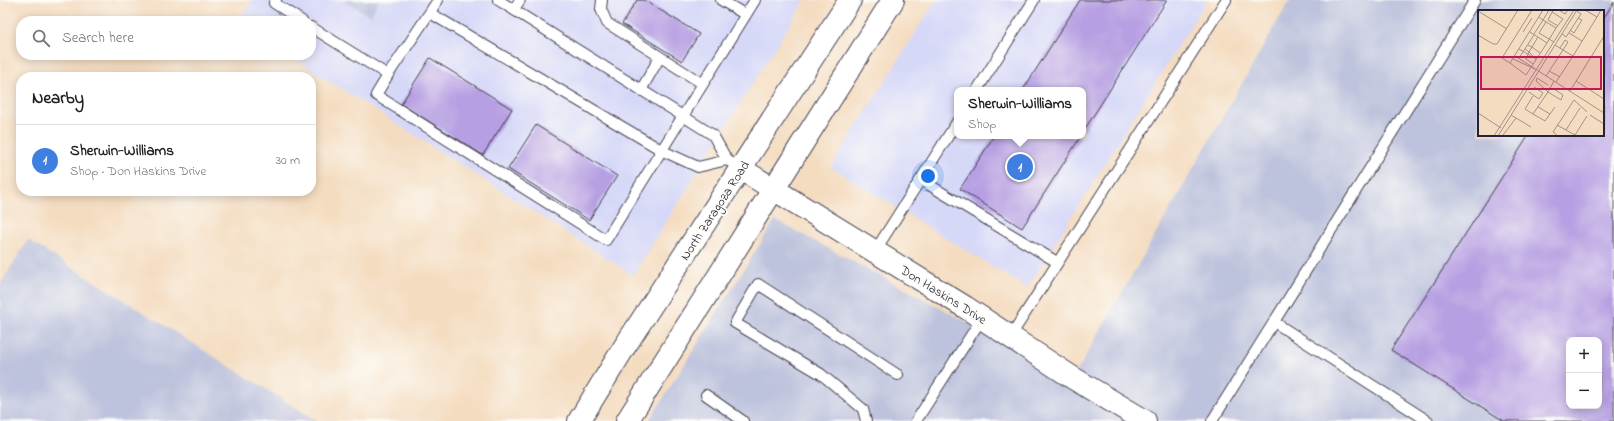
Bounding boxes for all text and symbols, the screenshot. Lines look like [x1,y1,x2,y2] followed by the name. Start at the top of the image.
[1478,10,1604,136] inset map
[16,16,316,60] search box
[30,27,52,49] icon: search
[62,27,134,49] text: Search here
[32,86,84,111] text: Nearby
[954,87,1086,139] popup
[968,93,1072,115] text: Sherwin-Williams
[968,115,996,134] text: Shop
[70,140,174,162] text: Sherwin-Williams
[43,151,47,170] text: 1
[276,151,300,170] text: 30 m
[1007,152,1033,182] pin: 1
[676,157,756,265] street label: North Zaragoza Road
[70,162,206,181] text: Shop · Don Haskins Drive
[918,166,938,186] your location
[896,261,990,330] street label: Don Haskins Drive
[1566,337,1602,409] map controls
[1566,337,1602,373] button: +
[1566,373,1602,409] button: −

